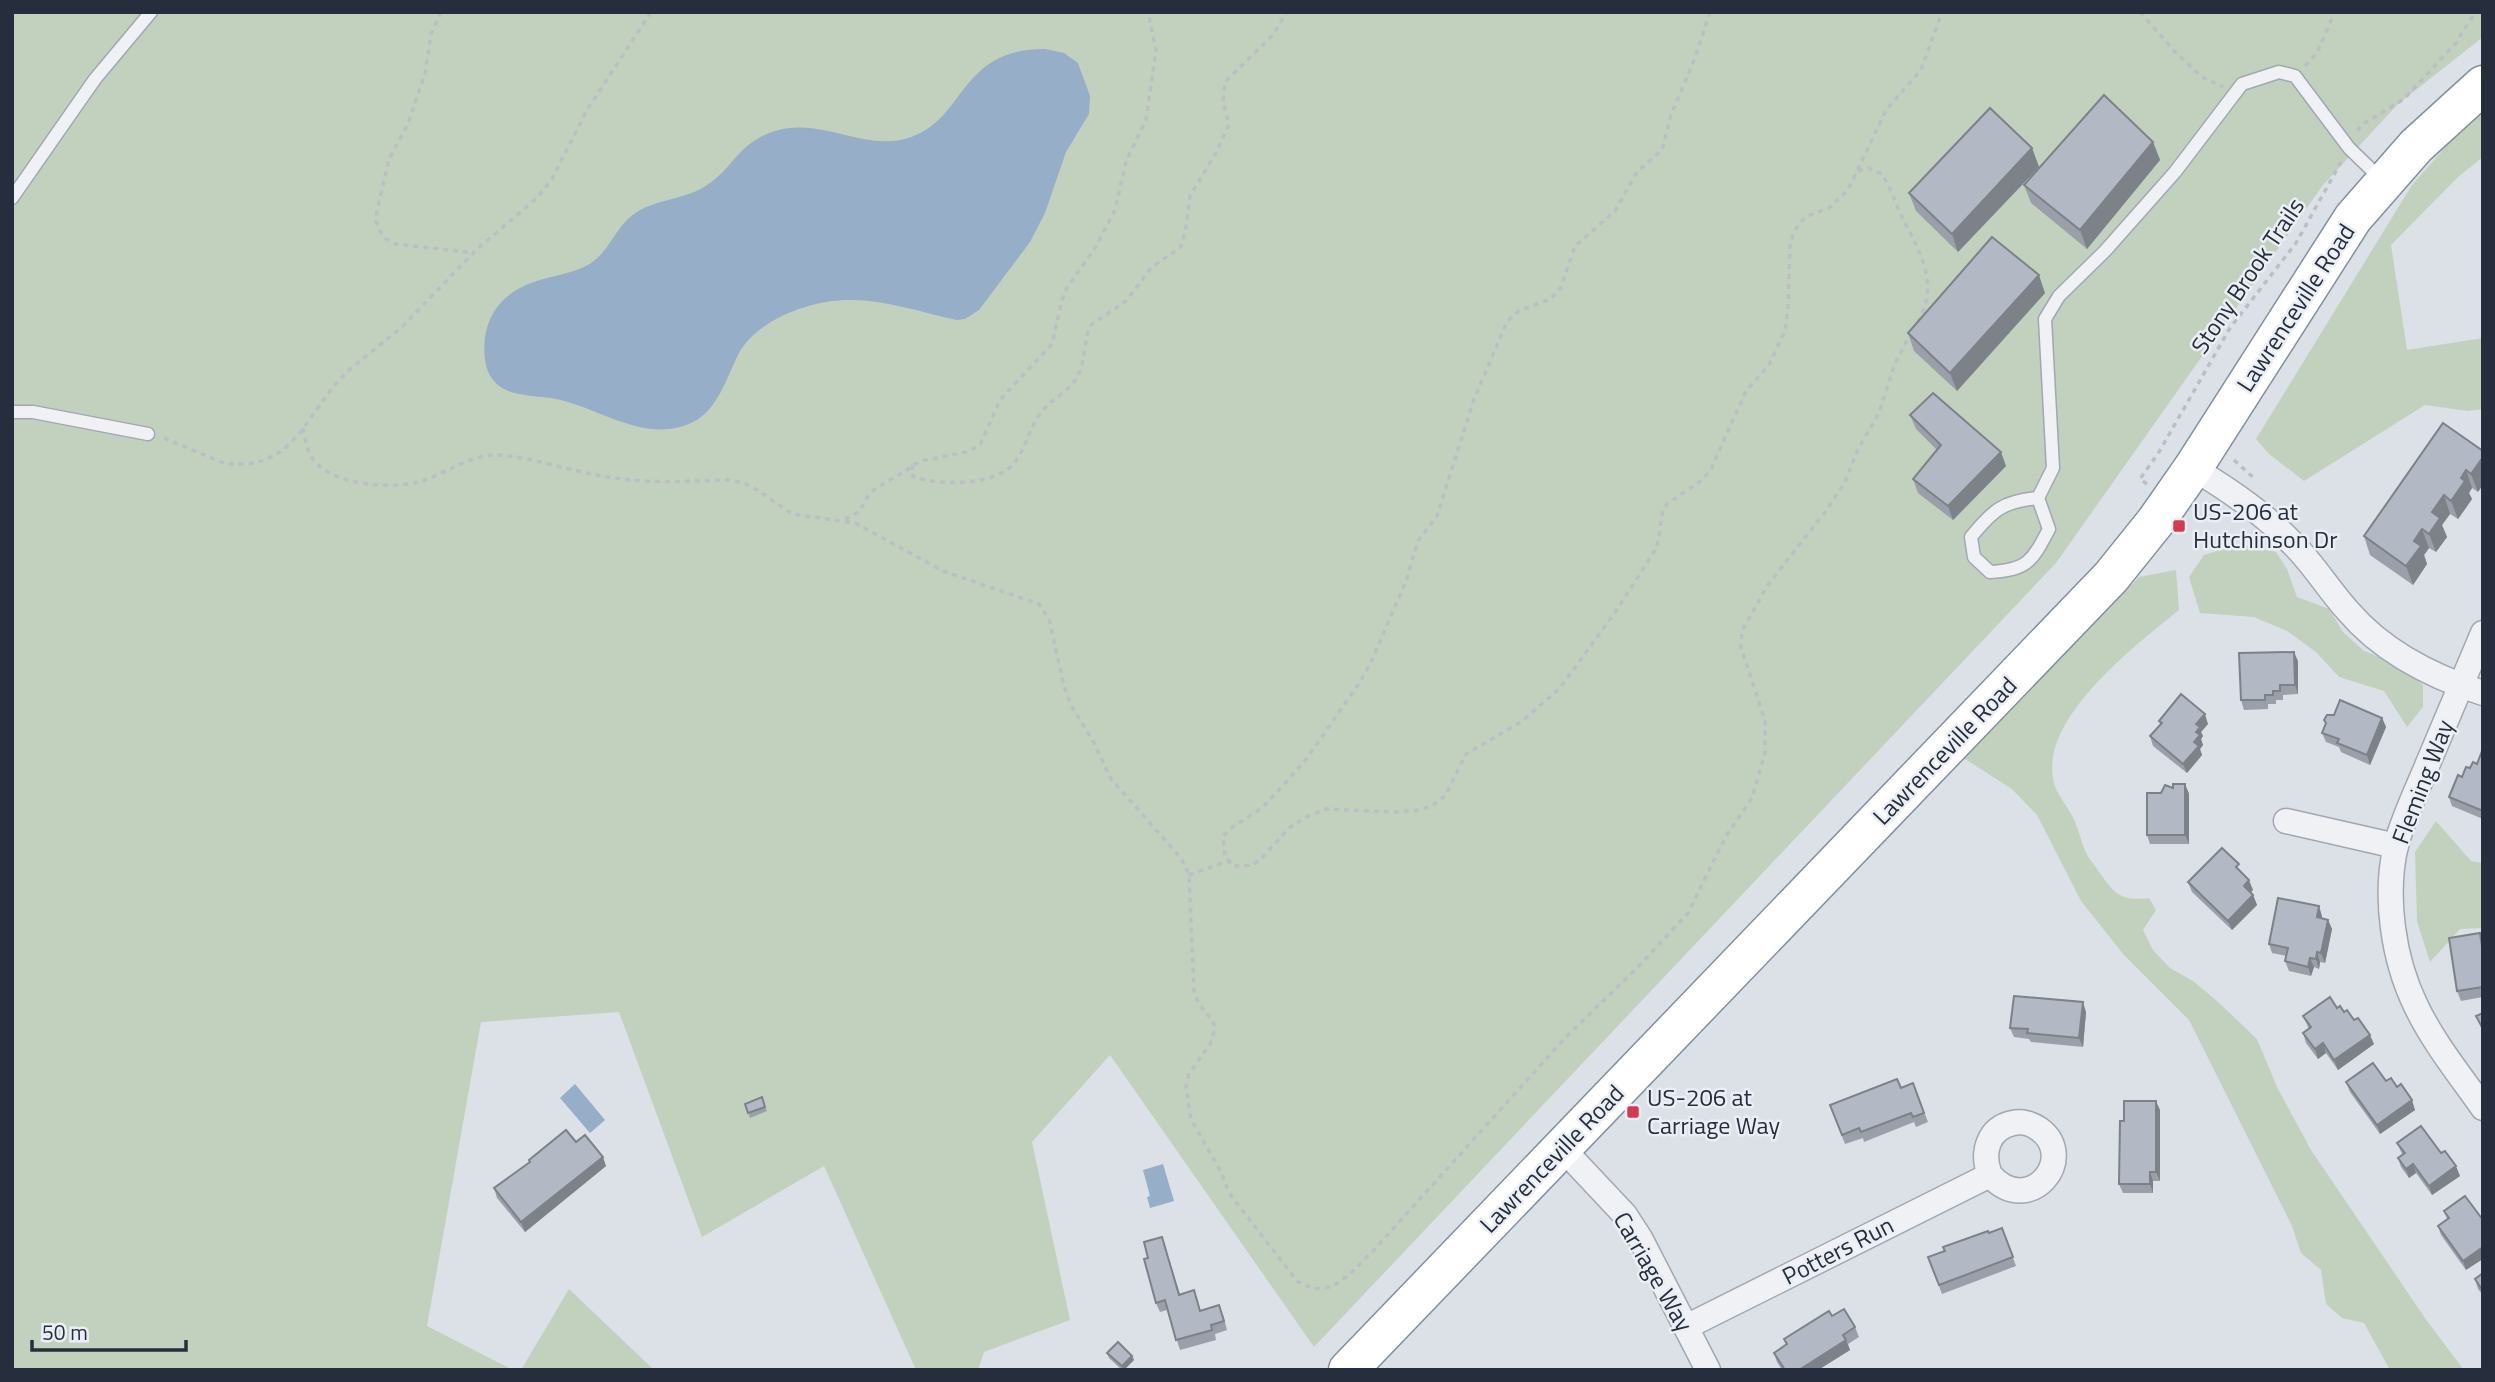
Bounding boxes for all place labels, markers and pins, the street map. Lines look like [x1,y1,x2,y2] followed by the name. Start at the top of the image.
[2193,493,2338,557] place label: US-206 at Hutchinson Dr
[2171,518,2187,534] marker: US-206 at Hutchinson Dr
[1647,1079,1781,1143] place label: US-206 at Carriage Way
[1625,1104,1641,1120] marker: US-206 at Carriage Way

